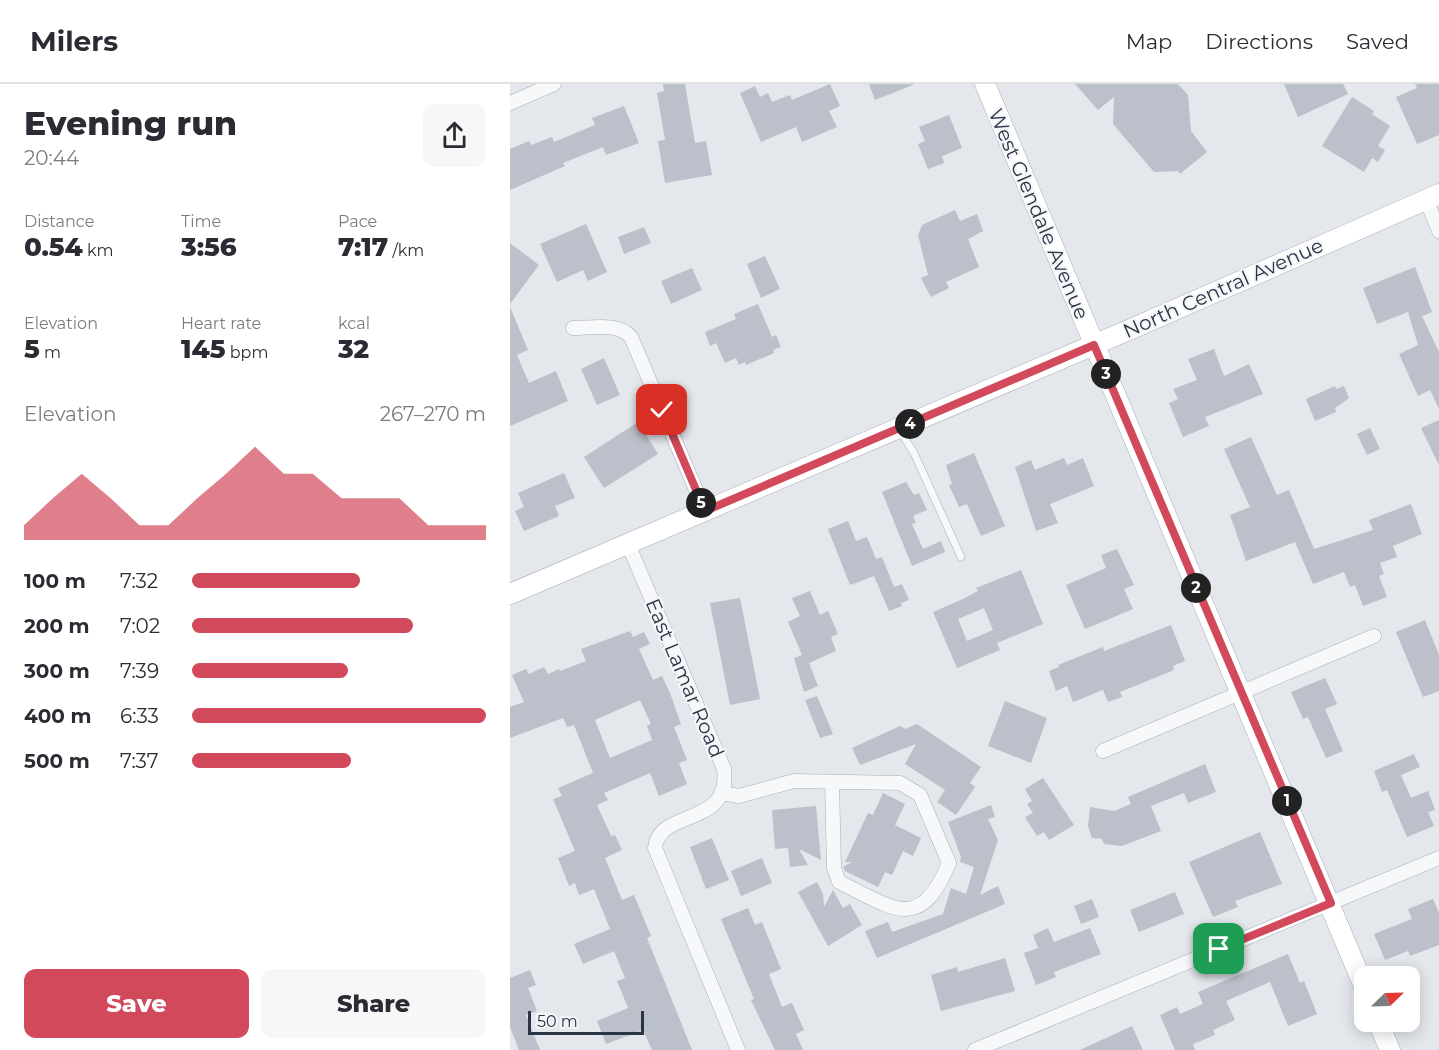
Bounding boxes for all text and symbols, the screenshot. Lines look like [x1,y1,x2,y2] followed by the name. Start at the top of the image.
[30,24,118,58] text: Milers
[1126,29,1172,54] text: Map
[1205,29,1313,54] text: Directions
[1346,29,1409,54] text: Saved
[24,103,237,143] text: Evening run
[423,104,486,167] button: share
[984,105,1094,323] street label: West Glendale Avenue
[24,146,79,170] text: 20:44
[24,212,94,231] text: Distance
[181,212,221,231] text: Time
[338,212,377,231] text: Pace
[24,231,83,263] text: 0.54
[181,231,237,263] text: 3:56
[338,231,388,263] text: 7:17
[1119,233,1327,343] street label: North Central Avenue
[83,241,113,260] text: km
[388,241,424,260] text: /km
[24,314,98,333] text: Elevation
[181,314,261,333] text: Heart rate
[338,314,370,333] text: kcal
[24,333,40,365] text: 5
[181,333,226,365] text: 145
[338,333,369,365] text: 32
[40,343,61,362] text: m
[226,343,268,362] text: bpm
[1091,359,1121,389] pin: 3
[1101,364,1111,383] text: 3
[636,384,687,435] pin
[645,393,678,426] icon: check
[24,402,116,426] text: Elevation
[380,402,486,426] text: 267–270 m
[895,409,925,439] pin: 4
[904,414,916,433] text: 4
[686,488,716,518] pin: 5
[696,493,706,512] text: 5
[24,569,86,593] text: 100 m
[120,569,158,593] text: 7:32
[1181,573,1211,603] pin: 2
[1191,578,1201,597] text: 2
[641,595,729,761] street label: East Lamar Road
[24,614,90,638] text: 200 m
[120,614,160,638] text: 7:02
[24,659,90,683] text: 300 m
[120,659,159,683] text: 7:39
[24,704,92,728] text: 400 m
[120,704,159,728] text: 6:33
[24,749,90,773] text: 500 m
[120,749,158,773] text: 7:37
[1272,786,1302,816] pin: 1
[1284,791,1290,810] text: 1
[1193,923,1244,974] pin
[1202,932,1235,965] icon: arrive
[1354,966,1420,1032] north arrow
[1354,966,1420,1032] map controls
[24,969,249,1038] button: Save
[261,969,486,1038] button: Share
[528,1008,644,1036] scale bar
[537,1012,578,1031] text: 50 m

